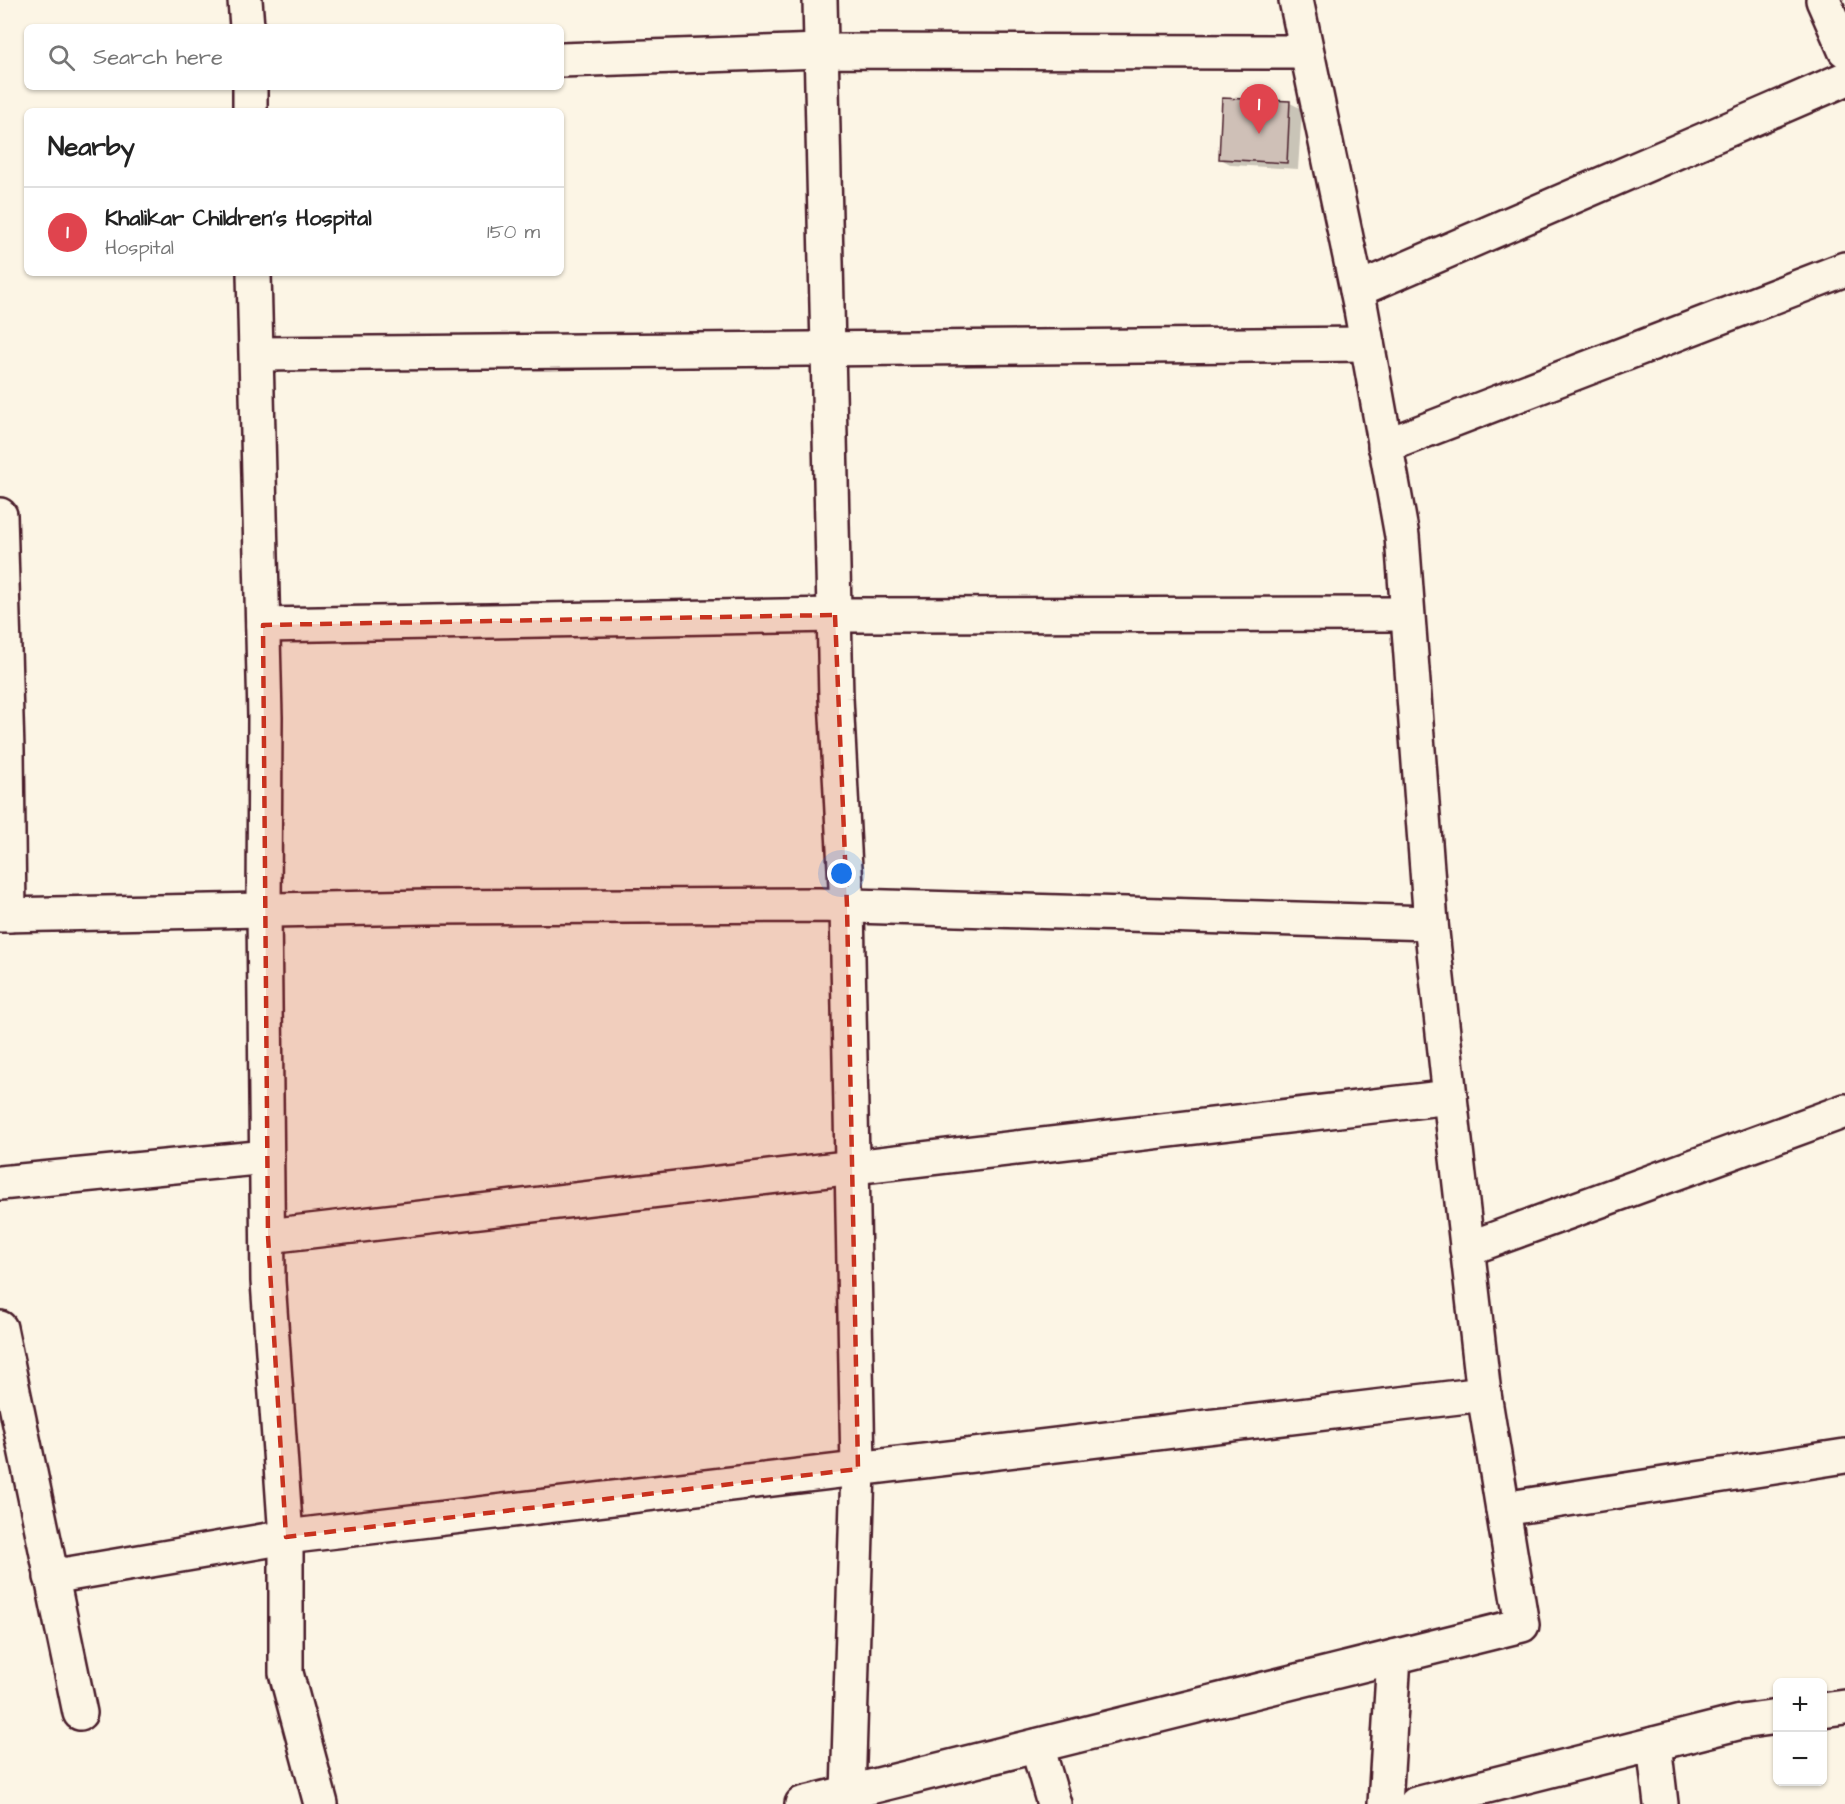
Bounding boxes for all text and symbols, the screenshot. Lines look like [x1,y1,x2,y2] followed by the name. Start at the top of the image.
[24,24,564,90] search box
[45,41,78,74] icon: search
[93,42,223,73] text: Search here
[1240,84,1278,134] pin: 1
[48,129,135,165] text: Nearby
[105,203,372,234] text: Khalikar Children's Hospital
[66,218,69,246] text: 1
[487,218,540,246] text: 150 m
[105,234,174,262] text: Hospital
[827,859,856,888] your location
[1773,1678,1827,1786] map controls
[1773,1678,1827,1732] button: +
[1773,1732,1827,1786] button: −

